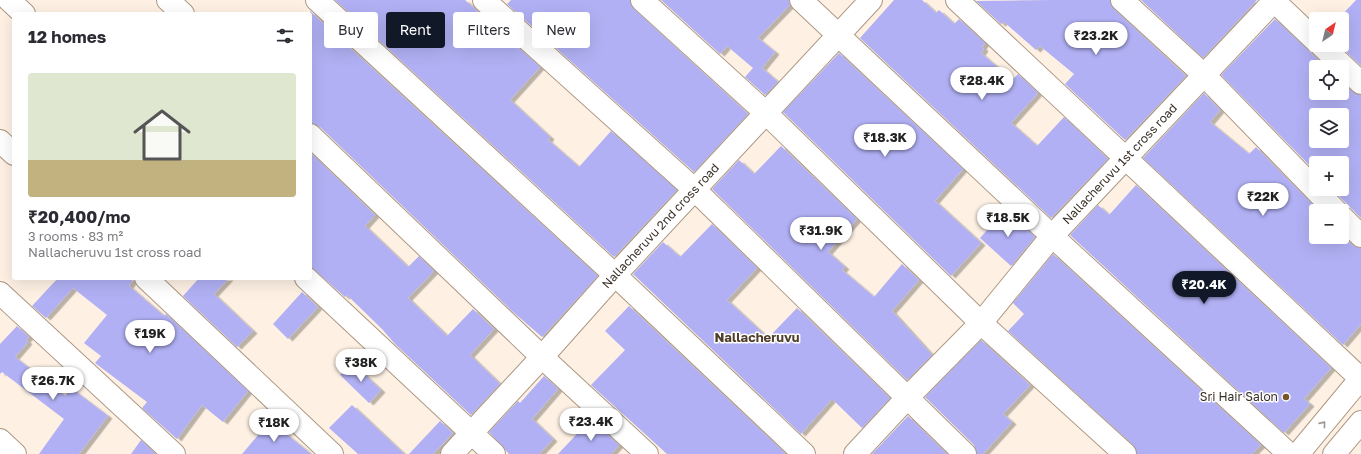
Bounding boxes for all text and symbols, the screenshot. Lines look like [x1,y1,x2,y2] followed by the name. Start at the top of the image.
[324,12,378,48] chip: Buy
[386,12,445,48] chip: Rent
[453,12,524,48] chip: Filters
[532,12,590,48] chip: New
[1309,12,1349,52] north arrow
[1309,12,1349,244] map controls
[1063,22,1129,56] pin: ₹23.2K
[274,25,296,47] icon: filters
[28,26,106,47] text: 12 homes
[1074,27,1118,43] text: ₹23.2K
[1309,60,1349,100] button: locate
[949,67,1015,101] pin: ₹28.4K
[959,72,1005,88] text: ₹28.4K
[126,99,198,171] icon: home
[1059,100,1180,227] street label: Nallacheruvu 1st cross road
[1309,108,1349,148] button: layers
[852,124,918,158] pin: ₹18.3K
[863,129,907,145] text: ₹18.3K
[1309,156,1349,196] button: +
[599,160,722,291] street label: Nallacheruvu 2nd cross road
[1239,183,1287,217] pin: ₹22K
[1247,188,1279,204] text: ₹22K
[975,204,1041,238] pin: ₹18.5K
[1309,204,1349,244] button: −
[28,206,131,227] text: ₹20,400/mo
[986,209,1030,225] text: ₹18.5K
[788,217,854,251] pin: ₹31.9K
[799,222,843,238] text: ₹31.9K
[28,228,123,244] text: 3 rooms · 83 m²
[28,244,201,260] text: Nallacheruvu 1st cross road
[1171,271,1237,305] pin: ₹20.4K
[1181,276,1227,292] text: ₹20.4K
[126,320,174,354] pin: ₹19K
[134,325,166,341] text: ₹19K
[714,329,800,345] district label: Nallacheruvu
[337,349,385,383] pin: ₹38K
[344,354,378,370] text: ₹38K
[20,367,86,401] pin: ₹26.7K
[31,372,75,388] text: ₹26.7K
[1200,389,1278,404] place label: Sri Hair Salon
[1281,392,1291,402] marker: Sri Hair Salon
[558,408,624,442] pin: ₹23.4K
[250,409,298,443] pin: ₹18K
[568,413,614,429] text: ₹23.4K
[258,414,290,430] text: ₹18K
[1319,421,1326,428] one-way arrow

